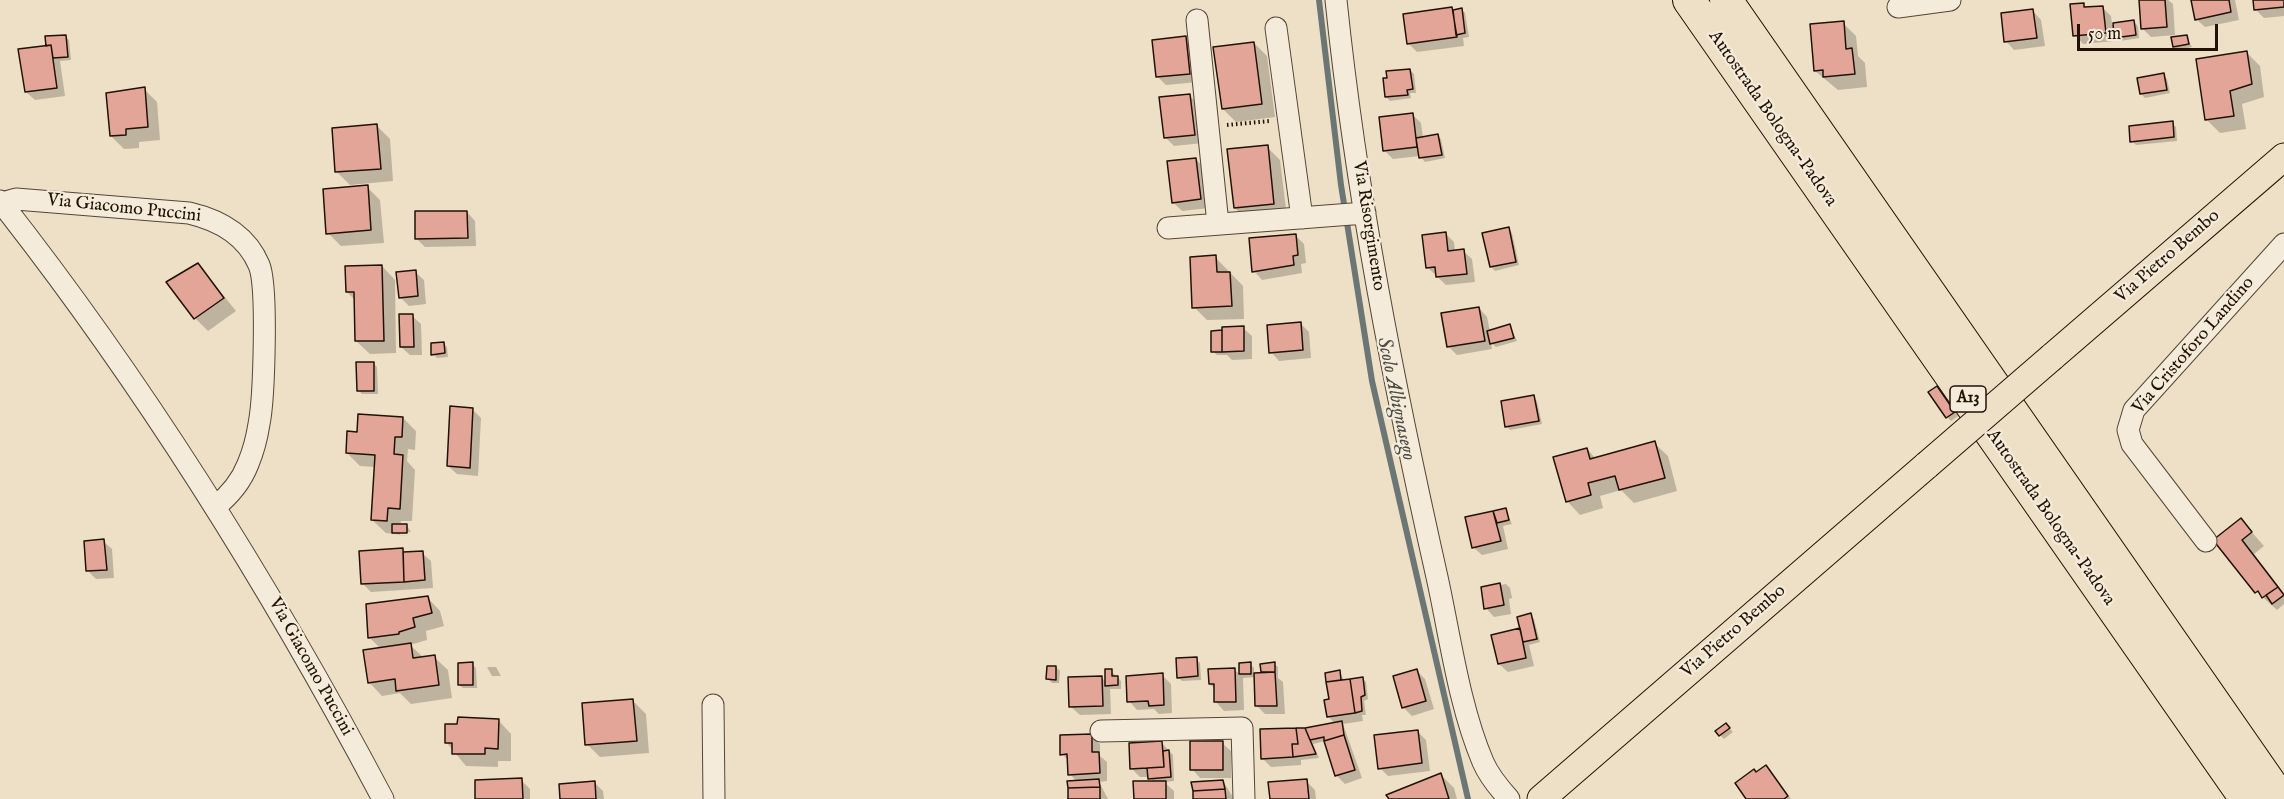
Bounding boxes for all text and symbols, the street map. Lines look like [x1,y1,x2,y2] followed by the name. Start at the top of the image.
[2080,12,2221,50] scale bar
[2088,23,2121,46] text: 50 m
[1703,27,1841,211] street label: Autostrada Bologna-Padova
[1347,159,1389,293] street label: Via Risorgimento
[46,190,202,228] street label: Via Giacomo Puccini
[2111,206,2225,308] street label: Via Pietro Bembo
[2129,273,2259,419] street label: Via Cristoforo Landino
[1370,335,1420,463] water label: Scolo Albignasego
[1950,386,1986,412] road number: A13
[1981,426,2119,610] street label: Autostrada Bologna-Padova
[1677,581,1791,683] street label: Via Pietro Bembo
[263,594,357,740] street label: Via Giacomo Puccini

